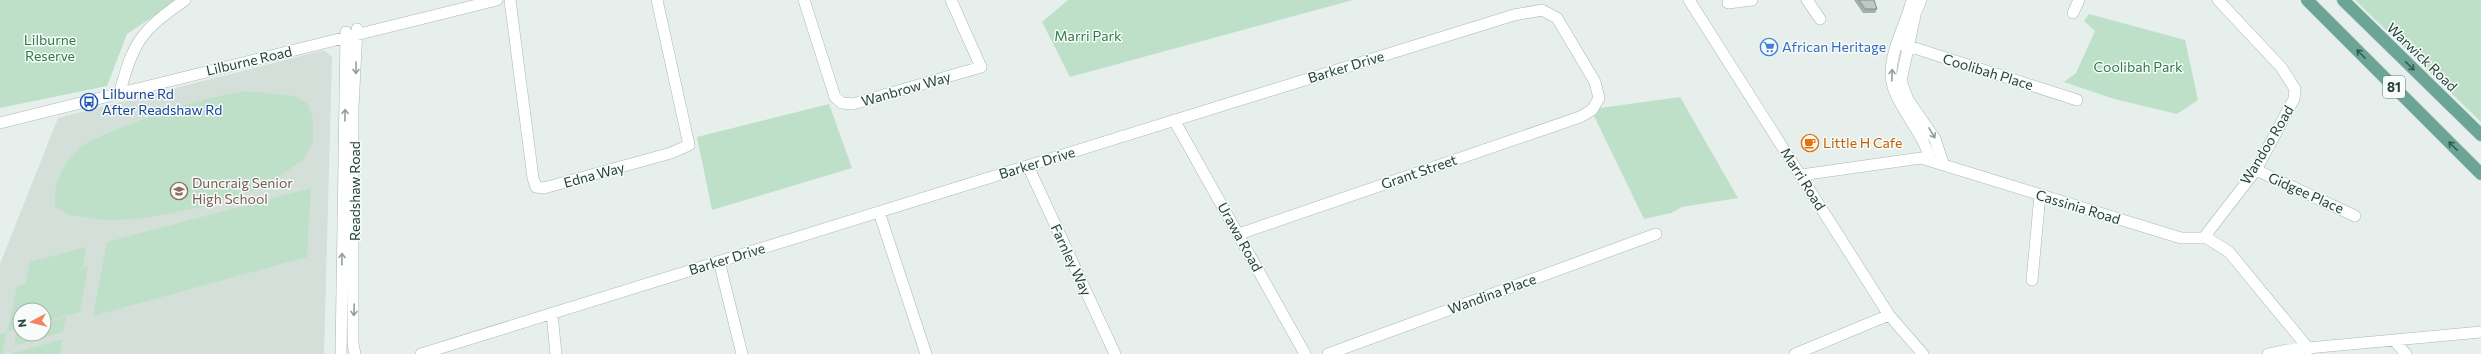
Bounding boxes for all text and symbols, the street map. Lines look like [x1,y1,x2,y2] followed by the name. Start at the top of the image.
[2384,19,2461,94] street label: Warwick Road
[1054,27,1122,44] park label: Marri Park
[24,31,76,64] park label: Lilburne Reserve
[1759,37,1779,57] supermarket icon: African Heritage
[1782,38,1886,55] place label: African Heritage
[204,42,294,79] street label: Lilburne Road
[1306,47,1386,86] street label: Barker Drive
[2357,49,2366,59] one-way arrow
[1941,50,2035,93] street label: Coolibah Place
[2093,58,2183,75] park label: Coolibah Park
[352,61,360,74] one-way arrow
[2405,62,2415,71] one-way arrow
[859,68,953,109] street label: Wanbrow Way
[1888,69,1896,82] one-way arrow
[2383,76,2405,98] road number: 81
[102,85,222,118] place label: Lilburne Rd After Readshaw Rd
[79,92,99,112] bus stop icon: Lilburne Rd After Readshaw Rd
[2236,102,2297,187] street label: Wandoo Road
[341,109,349,122] one-way arrow
[1928,127,1936,138] one-way arrow
[1800,133,1820,153] cafe icon: Little H Cafe
[1823,134,1902,151] place label: Little H Cafe
[346,141,363,241] street label: Readshaw Road
[2448,141,2458,151] one-way arrow
[997,143,1077,182] street label: Barker Drive
[1777,144,1829,213] street label: Marri Road
[1379,151,1459,192] street label: Grant Street
[562,158,626,191] street label: Edna Way
[2266,168,2347,217] street label: Gidgee Place
[192,174,293,207] place label: Duncraig Senior High School
[169,181,189,201] school or university icon: Duncraig Senior High School
[2034,186,2122,227] street label: Cassinia Road
[1214,199,1266,274] street label: Urawa Road
[1047,221,1095,298] street label: Farnley Way
[687,239,767,278] street label: Barker Drive
[338,253,346,266] one-way arrow
[1445,270,1538,317] street label: Wandina Place
[12,302,52,342] north arrow
[351,303,358,316] one-way arrow
[15,318,29,328] text: N

